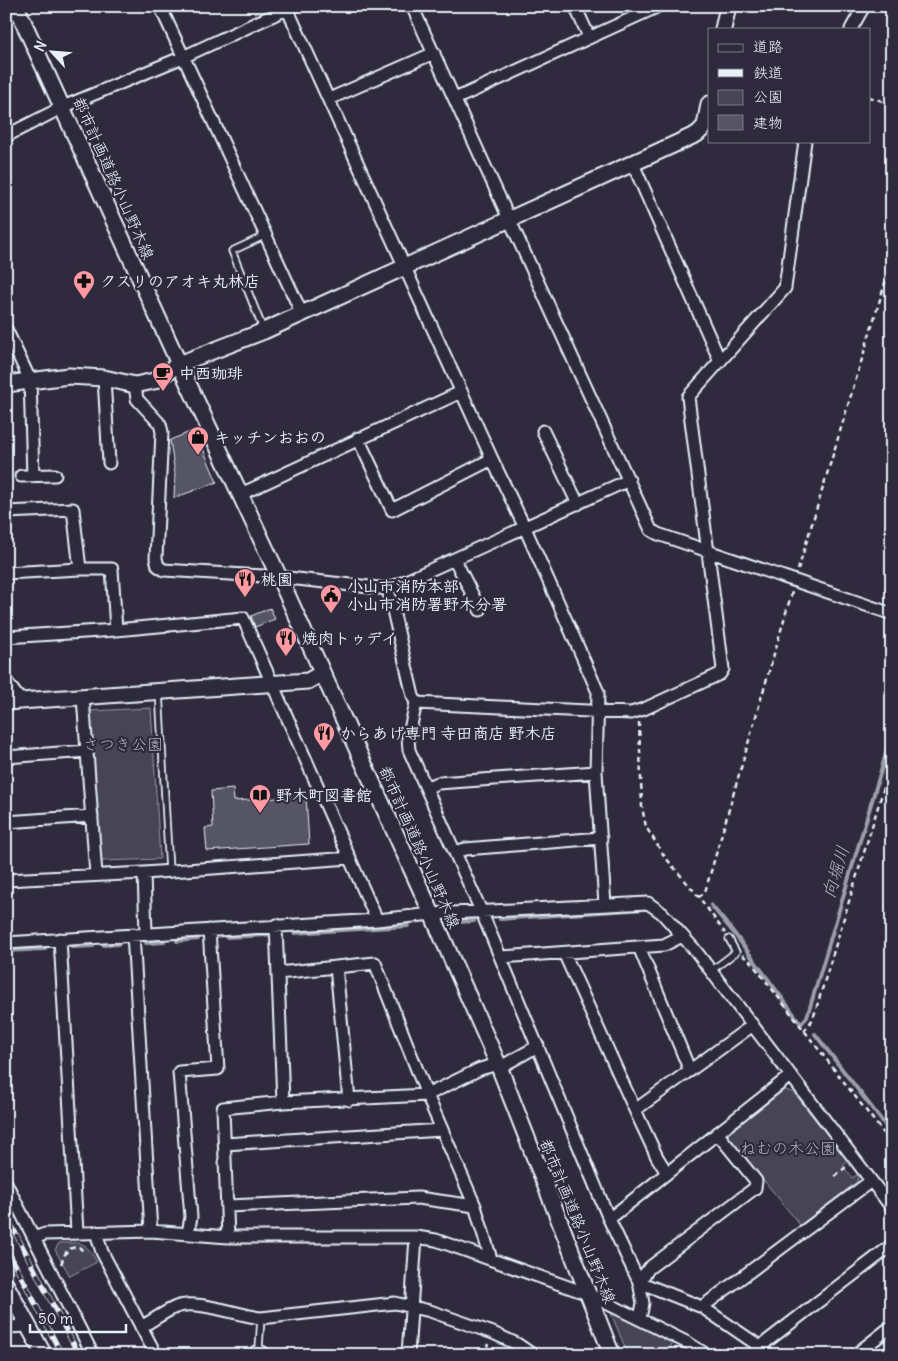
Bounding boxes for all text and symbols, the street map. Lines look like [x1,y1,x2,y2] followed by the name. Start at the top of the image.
[28,28,78,78] north arrow
[708,28,870,142] legend
[753,37,783,56] text: 道路
[30,38,51,55] text: N
[753,63,783,82] text: 鉄道
[753,87,783,106] text: 公園
[69,94,159,262] street label: 都市計画道路小山野木線
[753,113,783,132] text: 建物
[72,269,96,300] pharmacy icon: クスリのアオキ丸林店
[100,271,260,291] place label: クスリのアオキ丸林店
[151,361,175,392] cafe icon: 中西珈琲
[179,363,243,383] place label: 中西珈琲
[186,425,210,456] shop icon: キッチンおおの
[214,427,326,447] place label: キッチンおおの
[233,567,257,598] restaurant icon: 桃園
[261,569,293,589] place label: 桃園
[347,576,507,614] place label: 小山市消防本部 小山市消防署野木分署
[319,583,343,614] public building icon: 小山市消防本部 小山市消防署野木分署
[274,626,298,657] restaurant icon: 焼肉トゥデイ
[302,628,398,648] place label: 焼肉トゥデイ
[312,721,336,752] restaurant icon: からあげ専門 寺田商店 野木店
[340,723,556,743] place label: からあげ専門 寺田商店 野木店
[83,734,163,754] park label: さつき公園
[375,763,465,931] street label: 都市計画道路小山野木線
[248,783,272,814] library icon: 野木町図書館
[276,785,372,805] place label: 野木町図書館
[817,843,854,901] water label: 向堀川
[536,1136,620,1306] street label: 都市計画道路小山野木線
[740,1138,836,1158] park label: ねむの木公園
[30,1301,126,1333] scale bar
[38,1309,73,1328] text: 50 m

